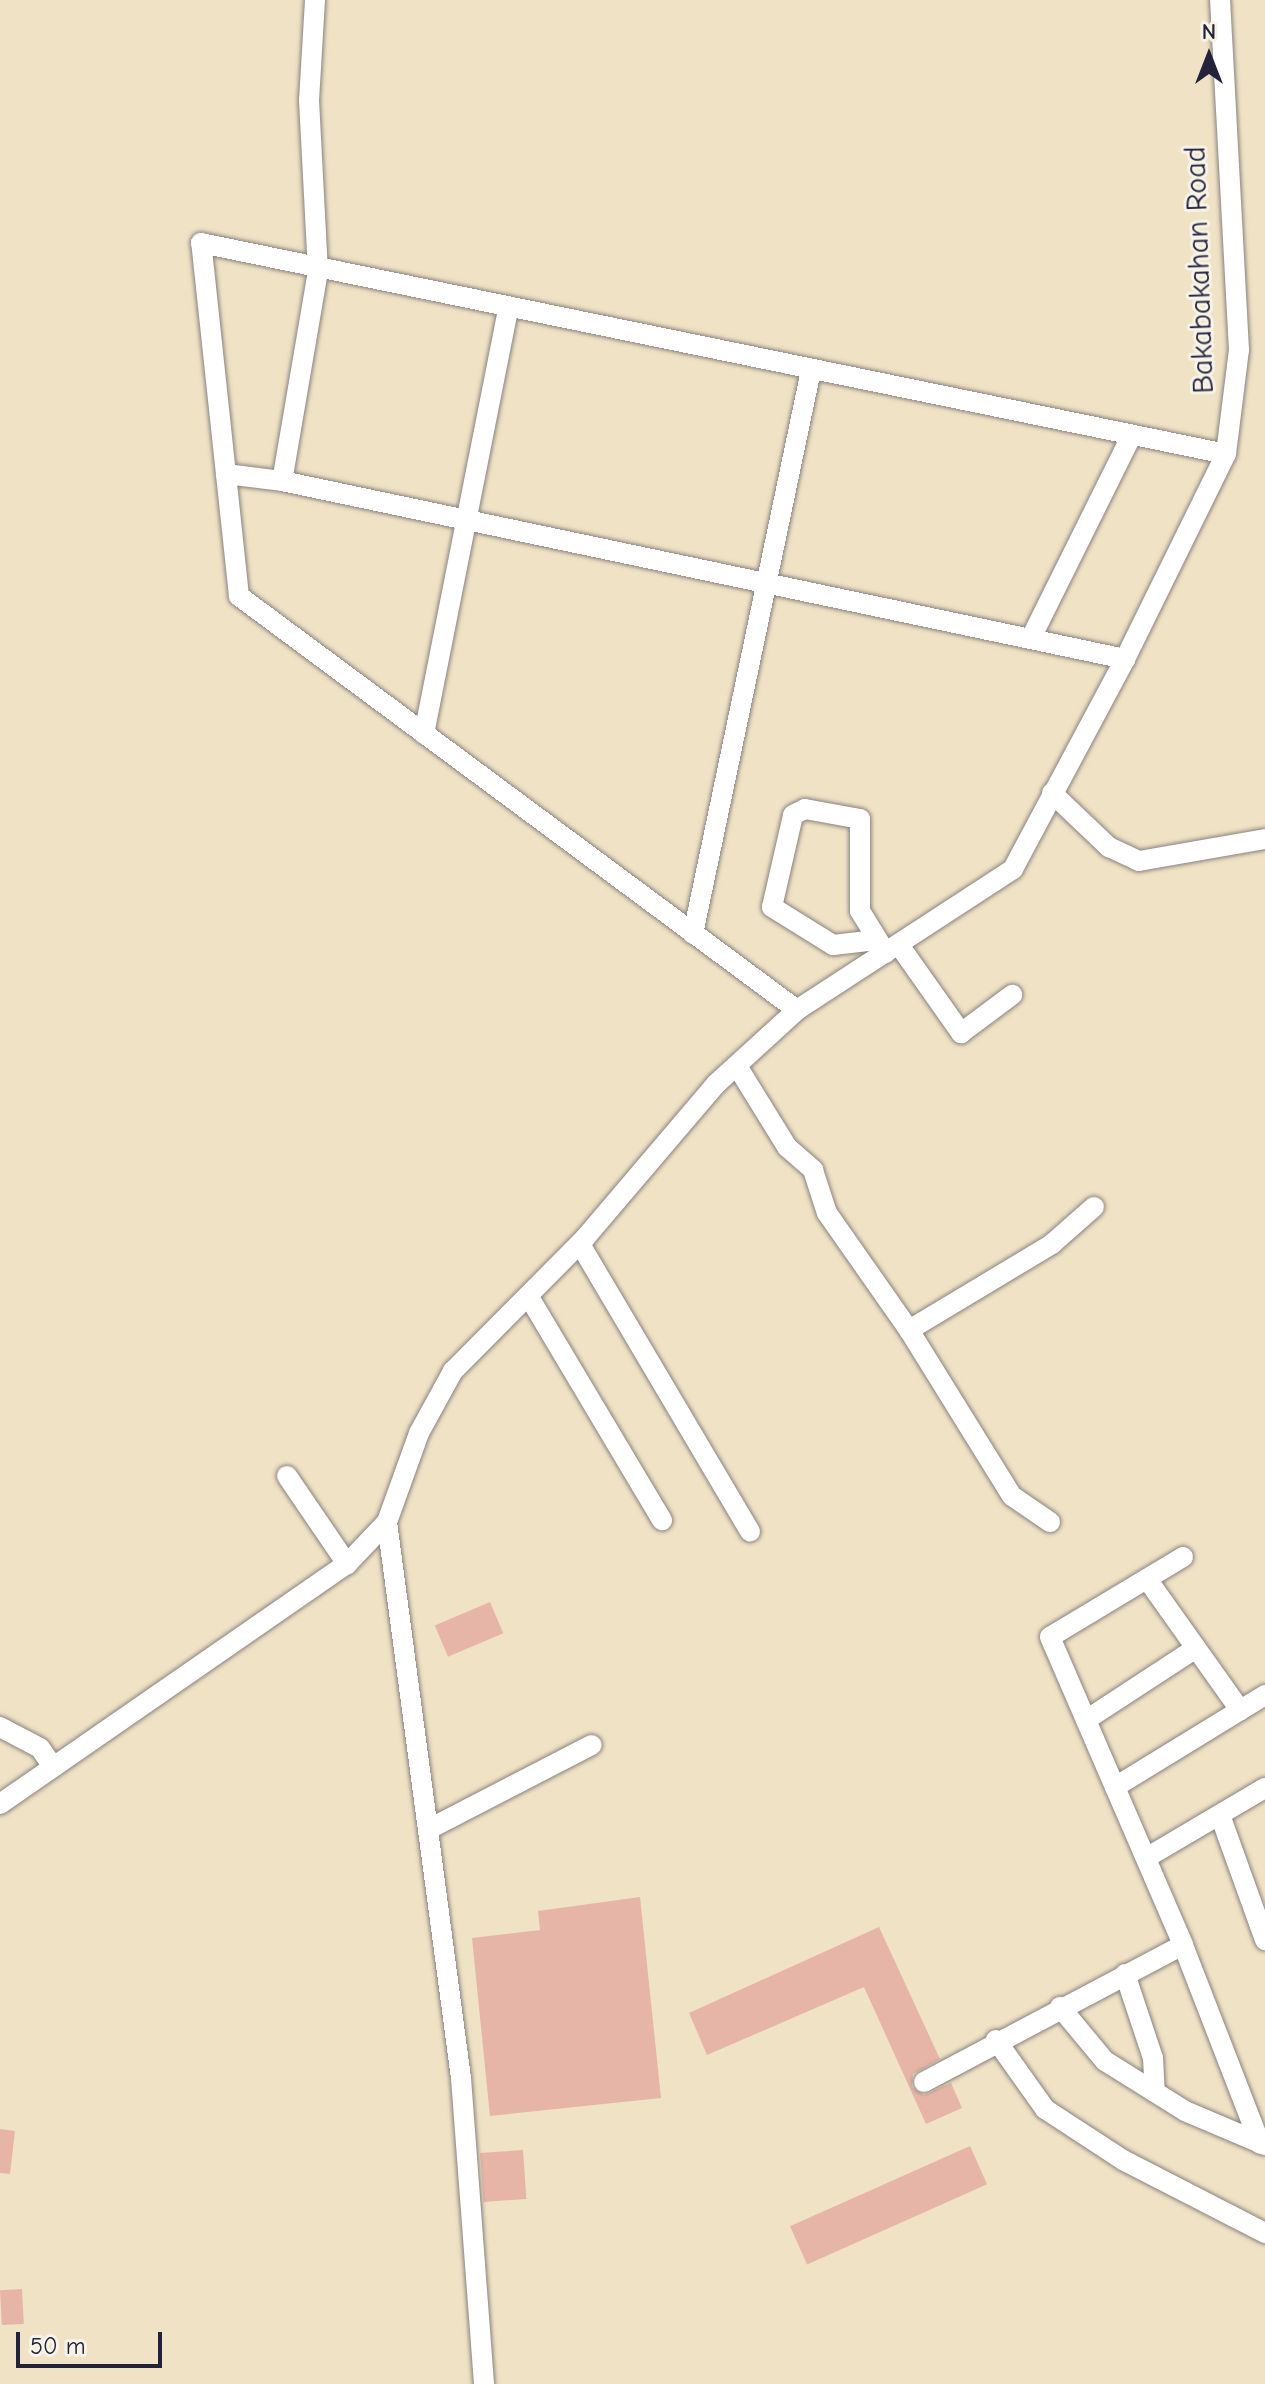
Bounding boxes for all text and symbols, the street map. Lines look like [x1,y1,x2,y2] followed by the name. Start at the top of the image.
[1169,16,1249,96] north arrow
[1202,19,1216,45] text: N
[1178,146,1222,394] street label: Bakabakahan Road
[20,2316,166,2366] scale bar
[30,2332,86,2360] text: 50 m

